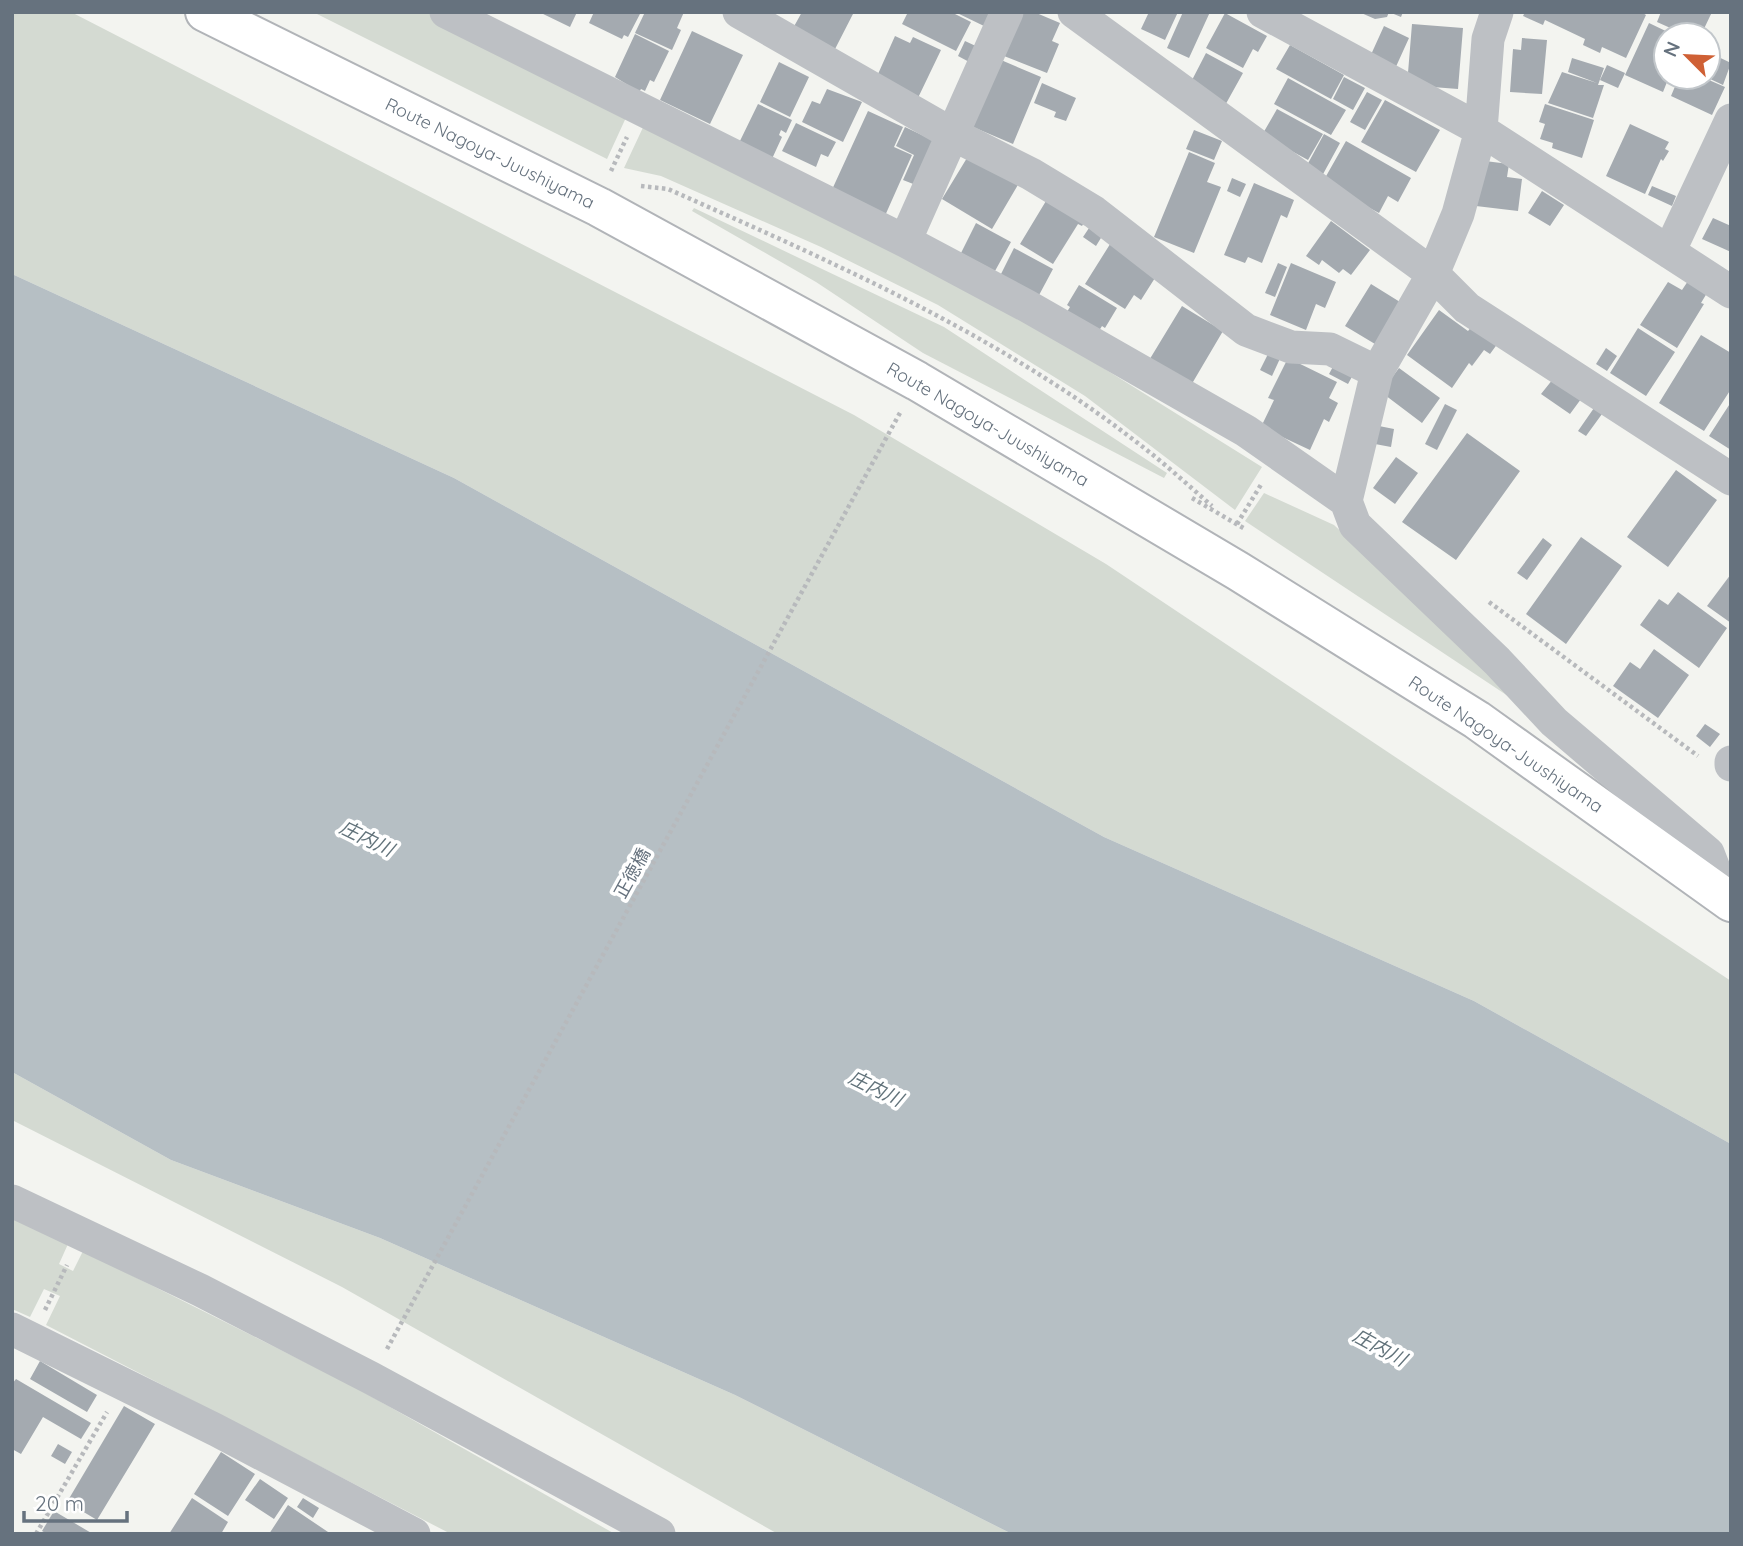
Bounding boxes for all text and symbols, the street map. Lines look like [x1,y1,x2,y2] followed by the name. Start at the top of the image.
[1652,21,1722,91] north arrow
[1658,38,1685,60] text: N
[382,92,598,214] street label: Route Nagoya-Juushiyama
[883,357,1093,491] street label: Route Nagoya-Juushiyama
[1404,670,1608,818] street label: Route Nagoya-Juushiyama
[336,815,400,862] water label: 庄内川
[609,844,655,902] street label: 正徳橋
[845,1065,909,1112] water label: 庄内川
[1349,1323,1413,1372] water label: 庄内川
[24,1480,128,1524] scale bar
[35,1490,84,1516] text: 20 m

